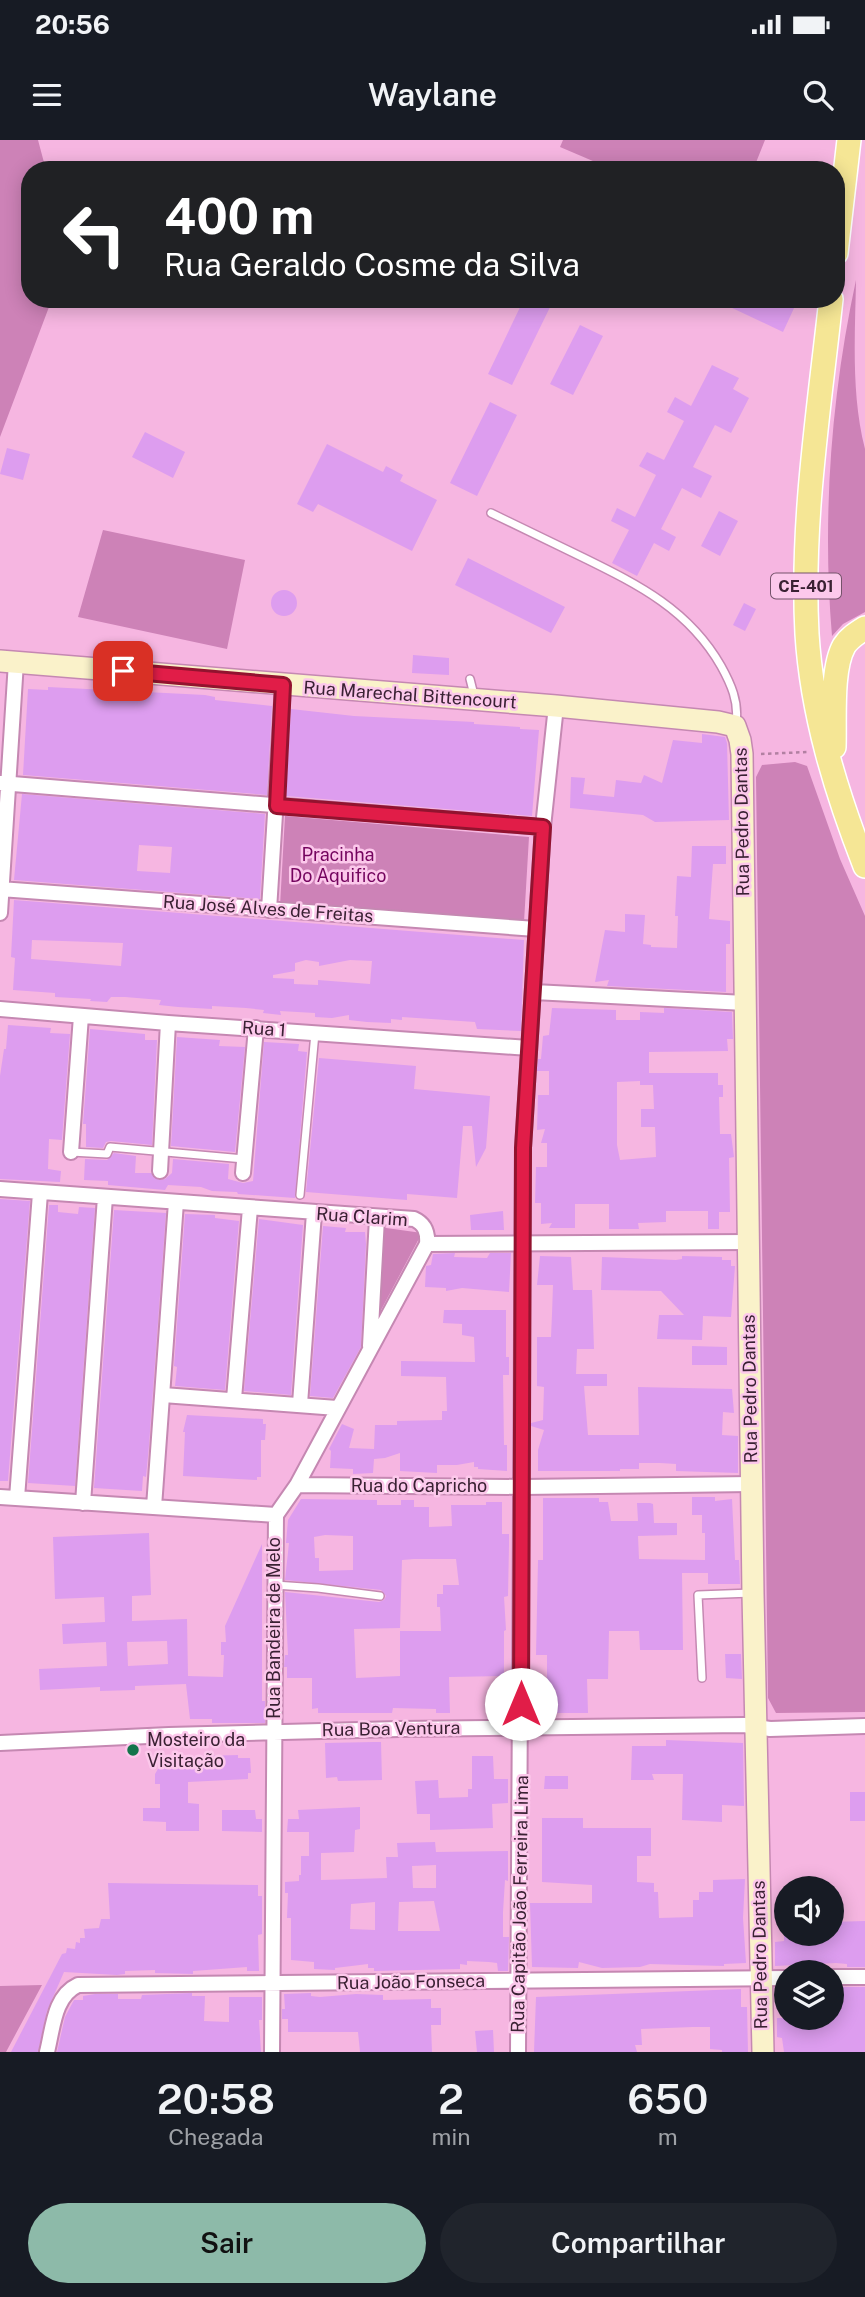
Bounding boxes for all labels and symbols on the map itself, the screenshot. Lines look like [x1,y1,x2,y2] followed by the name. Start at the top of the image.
[771,574,841,598] road number: CE-401
[93,641,153,701] pin
[303,677,517,712] street label: Rua Marechal Bittencourt
[730,747,753,897] street label: Rua Pedro Dantas
[290,844,386,886] park label: Pracinha Do Aquifico
[162,891,374,926] street label: Rua José Alves de Freitas
[241,1016,287,1041] street label: Rua 1
[316,1203,409,1230] street label: Rua Clarim
[738,1314,761,1464] street label: Rua Pedro Dantas
[351,1475,487,1496] street label: Rua do Capricho
[263,1537,284,1719] street label: Rua Bandeira de Melo
[484,1667,558,1741] position arrow
[322,1717,460,1740] street label: Rua Boa Ventura
[147,1729,245,1771] place label: Mosteiro da Visitação
[125,1742,141,1758] marker: Mosteiro da Visitação
[507,1775,532,2033] street label: Rua Capitão João Ferreira Lima
[748,1880,771,2030] street label: Rua Pedro Dantas
[337,1970,485,1993] street label: Rua João Fonseca

